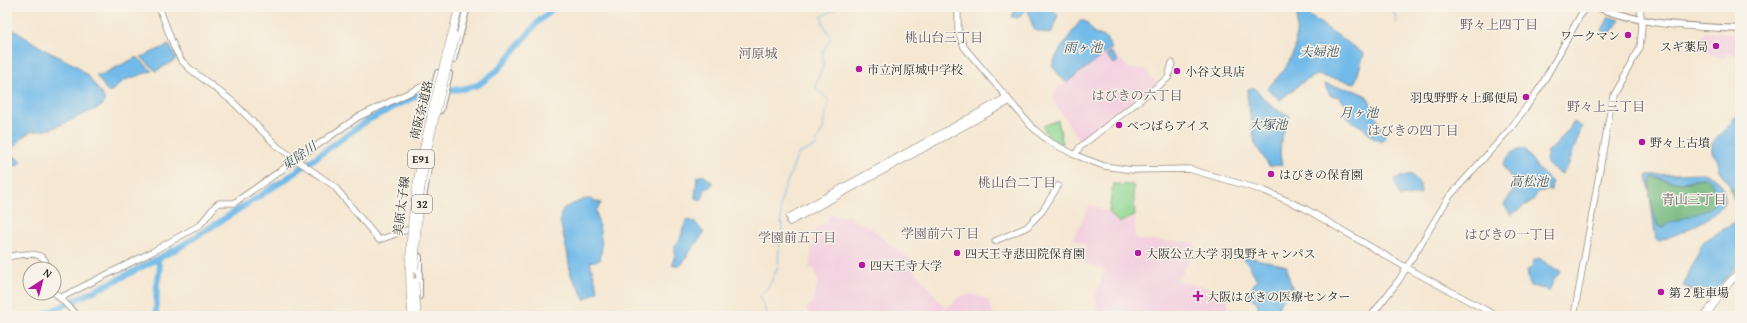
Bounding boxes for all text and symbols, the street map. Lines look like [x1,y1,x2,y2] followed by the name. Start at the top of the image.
[1460,15,1538,34] district label: 野々上四丁目
[1560,27,1620,44] place label: ワークマン
[905,28,983,47] district label: 桃山台三丁目
[1623,30,1633,40] marker: ワークマン
[1063,38,1104,57] water label: 雨ヶ池
[1660,38,1708,55] place label: スギ薬局
[1711,41,1721,51] marker: スギ薬局
[1299,42,1340,61] water label: 夫婦池
[738,44,778,63] district label: 河原城
[867,61,963,78] place label: 市立河原城中学校
[1185,63,1245,80] place label: 小谷文具店
[854,64,864,74] marker: 市立河原城中学校
[1172,66,1182,76] marker: 小谷文具店
[405,79,437,141] street label: 南阪奈道路
[1091,86,1183,105] district label: はびきの六丁目
[1410,89,1518,106] place label: 羽曳野野々上郵便局
[1521,92,1531,102] marker: 羽曳野野々上郵便局
[1567,97,1645,116] district label: 野々上三丁目
[1339,103,1380,122] water label: 月ヶ池
[1248,115,1289,134] water label: 大塚池
[1127,117,1210,134] place label: べつばらアイス
[1114,120,1124,130] marker: べつばらアイス
[1367,121,1459,140] district label: はびきの四丁目
[1650,134,1710,151] place label: 野々上古墳
[278,136,322,175] water label: 東除川
[1637,137,1647,147] marker: 野々上古墳
[408,150,434,168] road number: E91
[1279,166,1363,183] place label: はびきの保育園
[1266,169,1276,179] marker: はびきの保育園
[1509,172,1550,191] water label: 高松池
[978,173,1056,192] district label: 桃山台二丁目
[389,175,413,237] street label: 美原太子線
[1661,190,1727,209] district label: 青山三丁目
[412,195,432,213] road number: 32
[901,224,979,243] district label: 学園前六丁目
[1464,225,1556,244] district label: はびきの一丁目
[758,228,836,247] district label: 学園前五丁目
[965,245,1085,262] place label: 四天王寺悲田院保育園
[1146,245,1316,262] place label: 大阪公立大学 羽曳野キャンパス
[952,248,962,258] marker: 四天王寺悲田院保育園
[1133,248,1143,258] marker: 大阪公立大学 羽曳野キャンパス
[870,257,942,274] place label: 四天王寺大学
[857,260,867,270] marker: 四天王寺大学
[22,261,62,301] north arrow
[40,264,56,282] text: N
[1669,284,1729,301] place label: 第２駐車場
[1656,287,1666,297] marker: 第２駐車場
[1207,288,1351,305] place label: 大阪はびきの医療センター
[1192,290,1204,302] marker: 大阪はびきの医療センター

